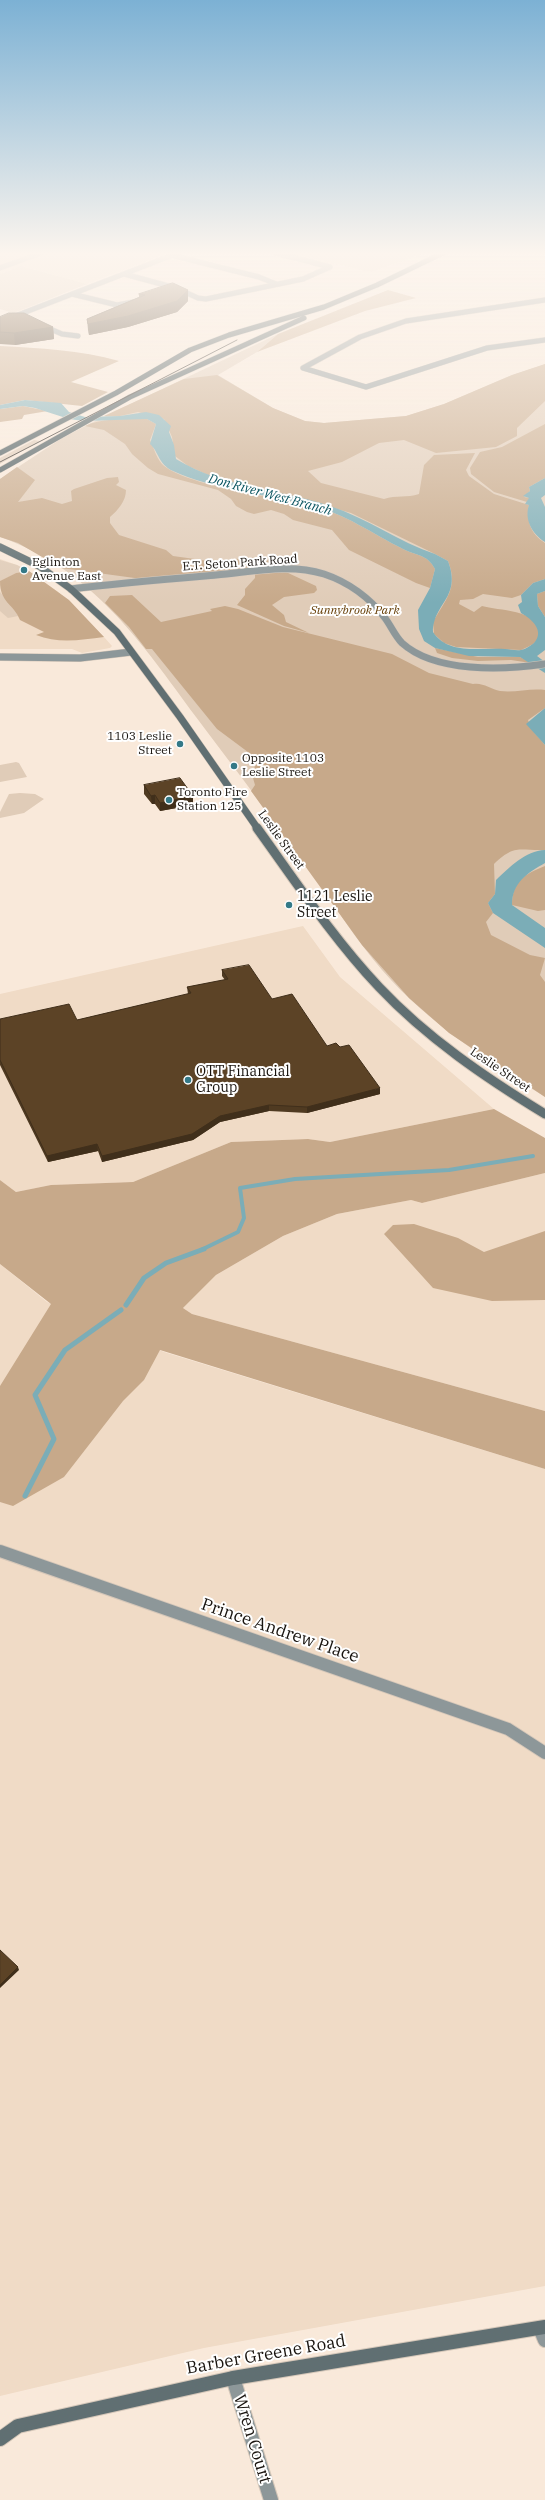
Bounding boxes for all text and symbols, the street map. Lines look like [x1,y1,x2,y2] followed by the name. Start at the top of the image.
[207,471,333,519] water label: Don River West Branch
[182,552,298,574] street label: E.T. Seton Park Road
[32,556,101,584] place label: Eglinton Avenue East
[19,565,29,575] marker: Eglinton Avenue East
[310,604,400,618] park label: Sunnybrook Park
[107,730,172,758] place label: 1103 Leslie Street
[175,739,185,749] marker: 1103 Leslie Street
[242,752,324,780] place label: Opposite 1103 Leslie Street
[229,761,239,771] marker: Opposite 1103 Leslie Street
[177,786,247,814] place label: Toronto Fire Station 125
[164,795,174,805] marker: Toronto Fire Station 125
[255,808,307,872] street label: Leslie Street
[297,889,373,922] place label: 1121 Leslie Street
[284,900,294,910] marker: 1121 Leslie Street
[467,1045,533,1095] street label: Leslie Street
[196,1064,290,1096] place label: OTT Financial Group
[183,1075,193,1085] marker: OTT Financial Group
[199,1594,361,1668] street label: Prince Andrew Place
[185,2331,347,2379] street label: Barber Greene Road
[229,2392,275,2486] street label: Wren Court

